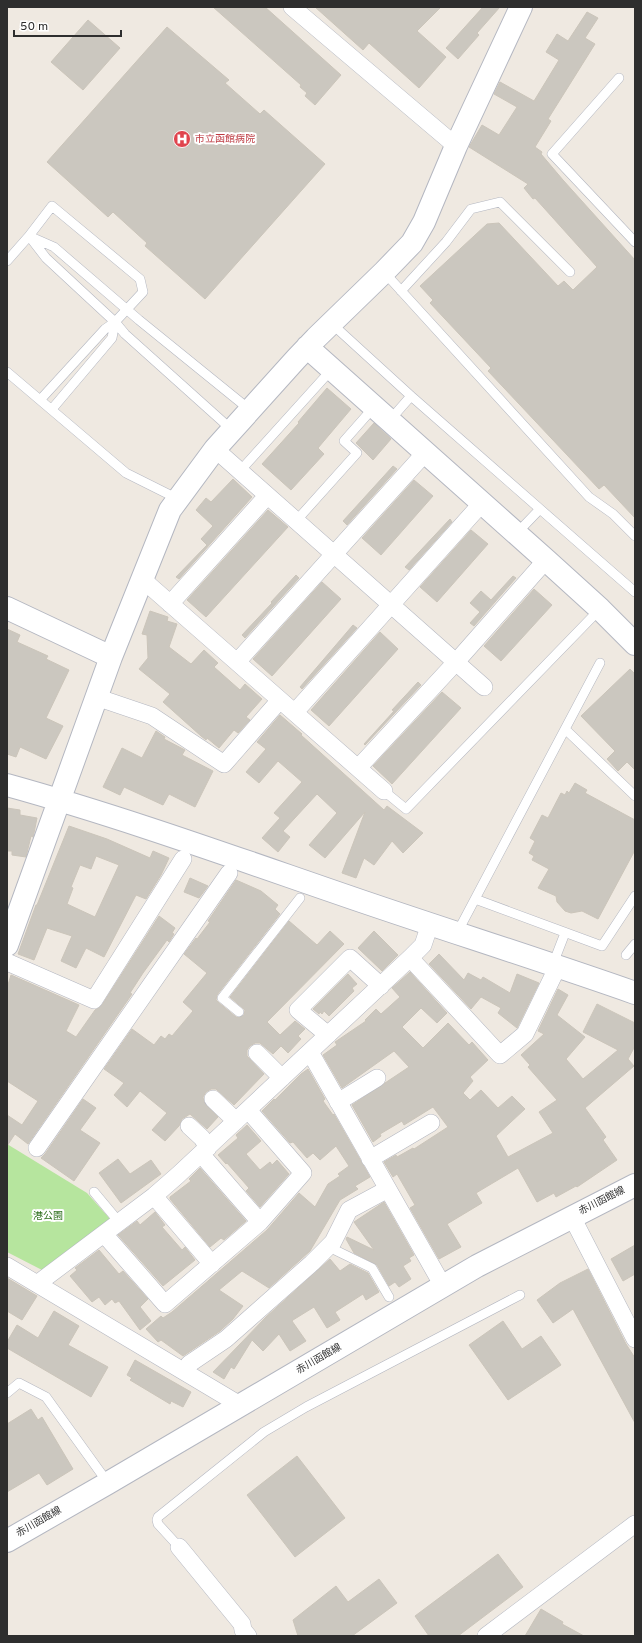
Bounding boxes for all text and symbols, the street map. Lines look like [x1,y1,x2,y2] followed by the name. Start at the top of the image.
[14,12,121,38] scale bar
[20,19,48,35] text: 50 m
[172,129,192,149] hospital icon: 市立函館病院
[195,133,255,146] place label: 市立函館病院
[577,1184,627,1218] street label: 赤川函館線
[33,1210,63,1223] park label: 港公園
[294,1341,344,1377] street label: 赤川函館線
[14,1504,64,1540] street label: 赤川函館線

